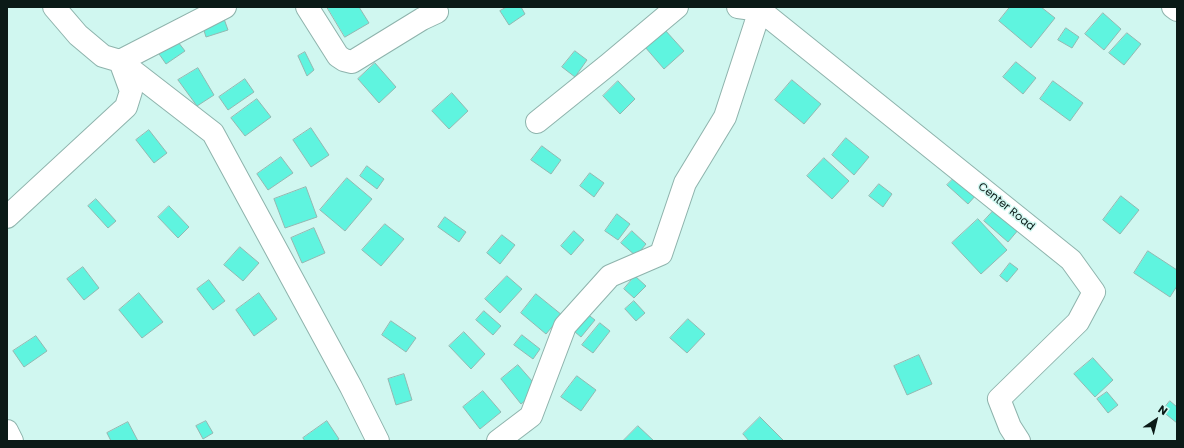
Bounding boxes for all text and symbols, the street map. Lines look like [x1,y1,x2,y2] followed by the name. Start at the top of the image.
[975,180,1037,234] street label: Center Road
[1136,400,1176,440] north arrow
[1155,401,1171,419] text: N

